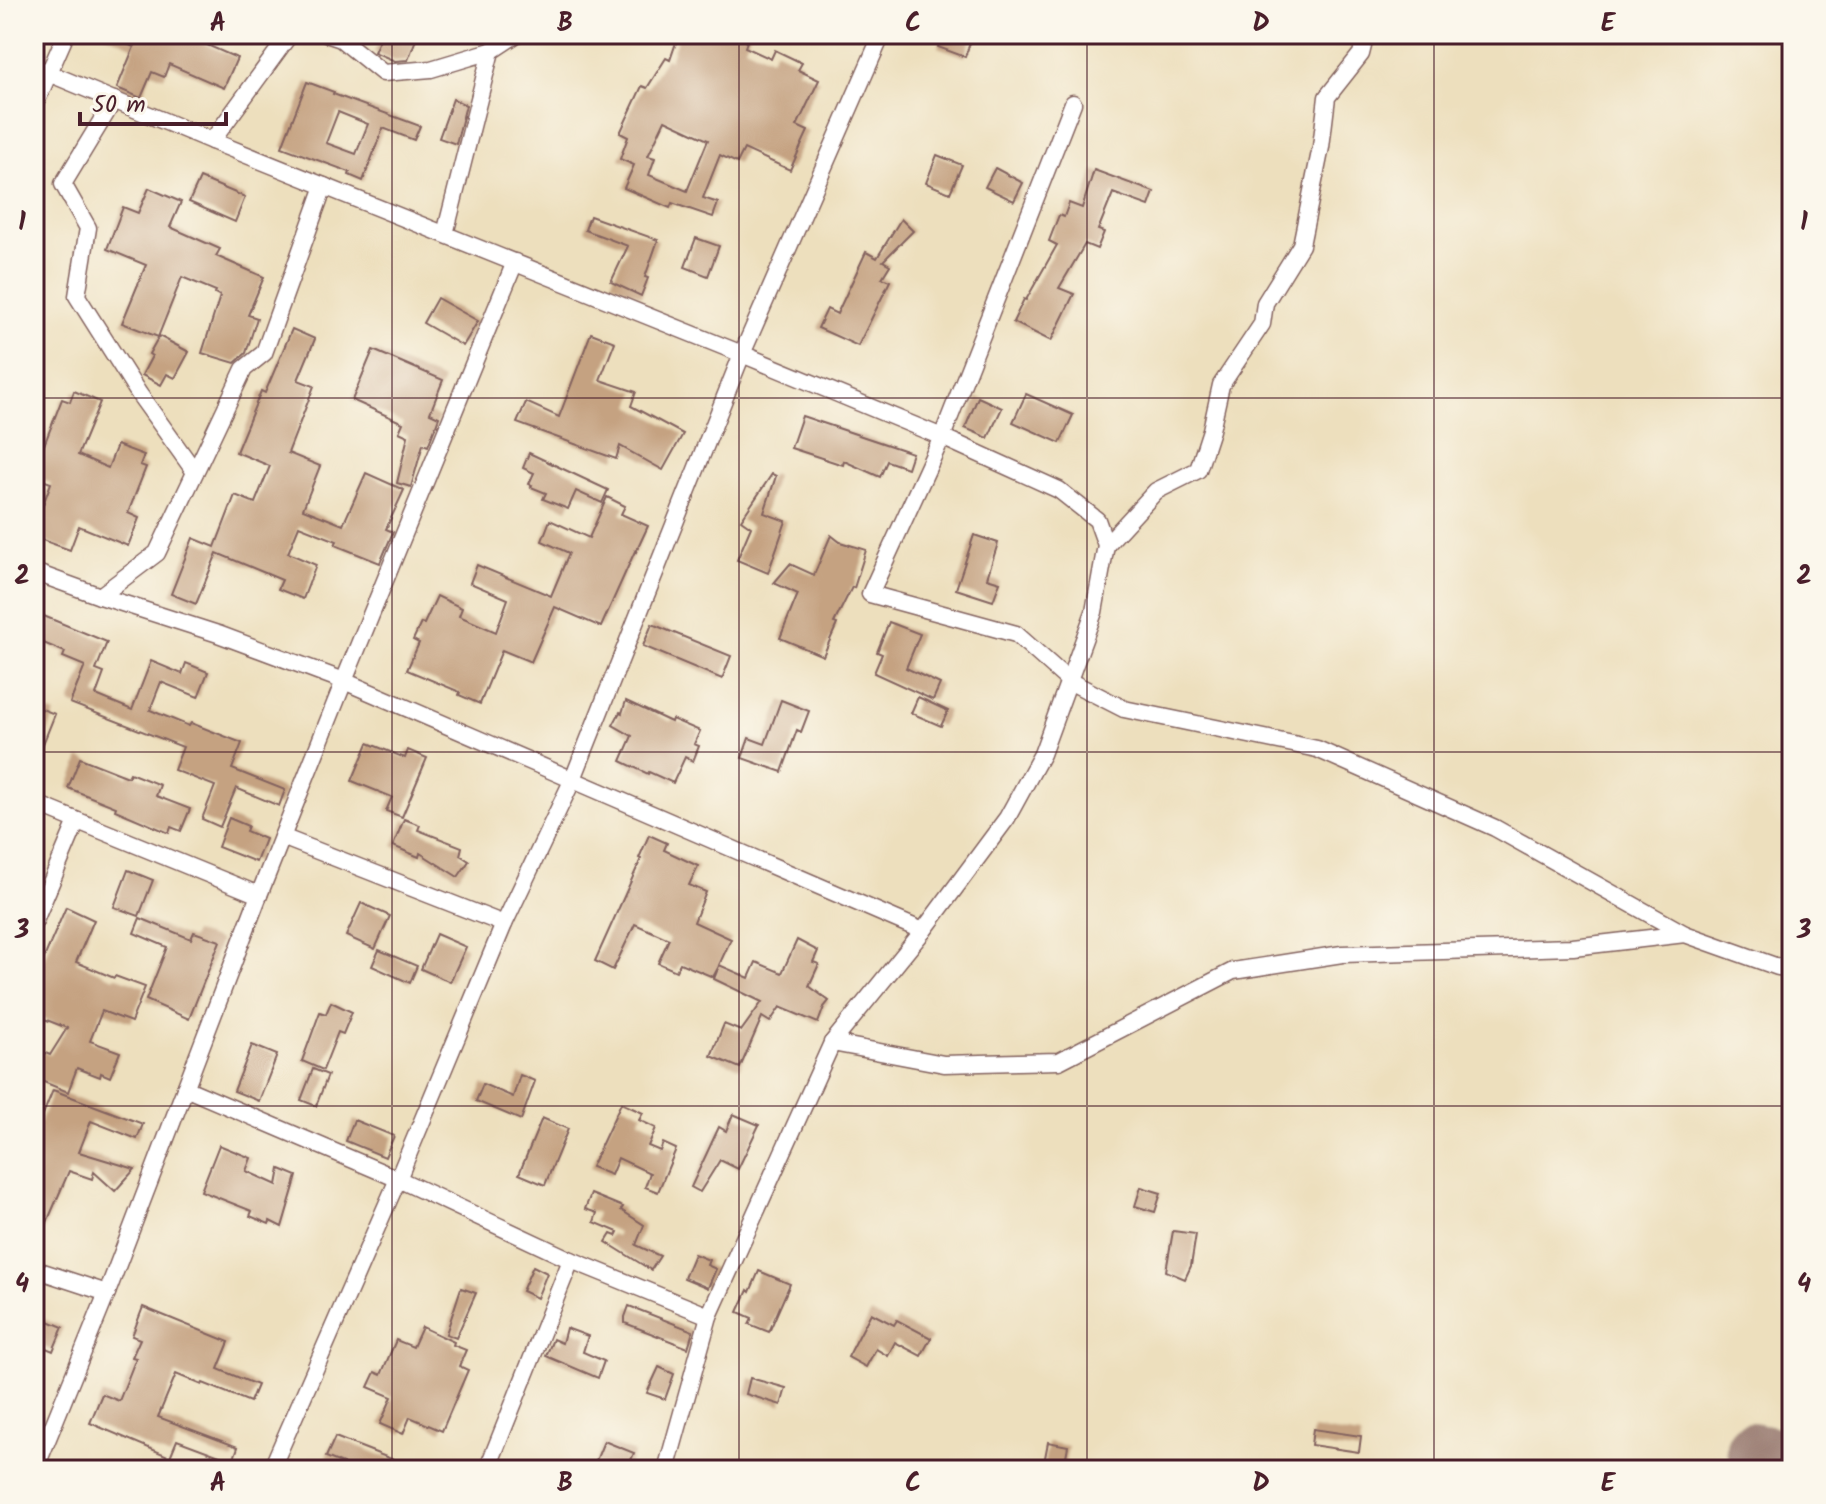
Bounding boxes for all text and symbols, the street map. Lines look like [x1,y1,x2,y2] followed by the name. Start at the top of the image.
[210,3,226,45] text: A
[557,3,573,45] text: B
[905,3,921,45] text: C
[1252,3,1270,45] text: D
[1601,3,1617,45] text: E
[80,76,226,126] scale bar
[92,86,146,125] text: 50 m
[18,202,26,244] text: 1
[1800,202,1808,244] text: 1
[14,556,30,598] text: 2
[1796,556,1812,598] text: 2
[14,910,29,952] text: 3
[1796,910,1811,952] text: 3
[15,1264,29,1306] text: 4
[1797,1264,1811,1306] text: 4
[210,1463,226,1504] text: A
[557,1463,573,1504] text: B
[905,1463,921,1504] text: C
[1252,1463,1270,1504] text: D
[1601,1463,1617,1504] text: E

